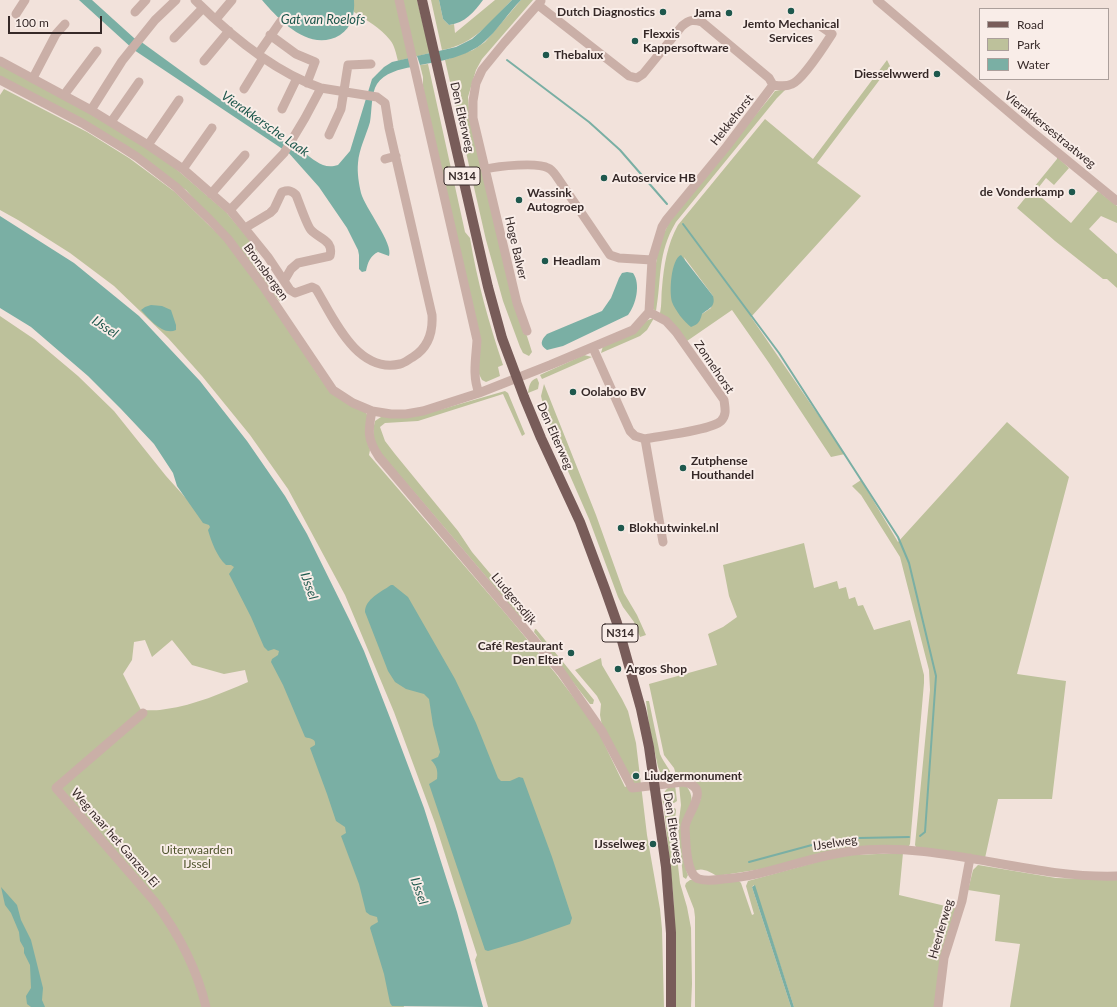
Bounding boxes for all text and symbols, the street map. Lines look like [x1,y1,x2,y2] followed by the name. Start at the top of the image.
[557,5,655,19] place label: Dutch Diagnostics
[694,6,721,20] place label: Jama
[786,6,796,16] marker: Jemto Mechanical Services
[658,7,668,17] marker: Dutch Diagnostics
[10,8,104,34] scale bar
[724,8,734,18] marker: Jama
[979,8,1109,80] legend
[281,12,365,28] water label: Gat van Roelofs
[15,15,49,30] text: 100 m
[743,17,839,45] place label: Jemto Mechanical Services
[1017,17,1044,32] text: Road
[643,27,729,55] place label: Flexxis Kappersoftware
[630,36,640,46] marker: Flexxis Kappersoftware
[1017,37,1040,52] text: Park
[554,48,603,62] place label: Thebalux
[541,50,551,60] marker: Thebalux
[1017,57,1050,72] text: Water
[854,67,929,81] place label: Diesselwwerd
[932,69,942,79] marker: Diesselwwerd
[447,80,477,154] street label: Den Elterweg
[218,88,312,160] water label: Vierakkersche Laak
[1001,89,1099,171] street label: Vierakkersestraatweg
[708,92,756,148] street label: Hekkehorst
[444,167,480,185] road number: N314
[612,171,696,185] place label: Autoservice HB
[599,173,609,183] marker: Autoservice HB
[980,185,1064,199] place label: de Vonderkamp
[527,186,584,214] place label: Wassink Autogroep
[1067,187,1077,197] marker: de Vonderkamp
[514,195,524,205] marker: Wassink Autogroep
[502,215,530,281] street label: Hoge Balver
[241,241,291,303] street label: Bronsbergen
[553,254,600,268] place label: Headlam
[540,256,550,266] marker: Headlam
[89,313,121,341] water label: IJssel
[691,338,737,396] street label: Zonnehorst
[581,385,646,399] place label: Oolaboo BV
[568,387,578,397] marker: Oolaboo BV
[534,400,576,472] street label: Den Elterweg
[691,454,754,482] place label: Zutphense Houthandel
[678,463,688,473] marker: Zutphense Houthandel
[629,521,719,535] place label: Blokhutwinkel.nl
[616,523,626,533] marker: Blokhutwinkel.nl
[297,570,321,602] water label: IJssel
[488,570,540,628] street label: Liudgersdijk
[602,624,638,642] road number: N314
[478,639,563,667] place label: Café Restaurant Den Elter
[566,648,576,658] marker: Café Restaurant Den Elter
[626,662,687,676] place label: Argos Shop
[613,664,623,674] marker: Argos Shop
[644,769,742,783] place label: Liudgermonument
[631,771,641,781] marker: Liudgermonument
[68,786,162,890] street label: Weg naar het Ganzen Ei
[660,791,686,865] street label: Den Elterweg
[812,832,858,854] street label: IJselweg
[594,837,645,851] place label: IJsselweg
[648,839,658,849] marker: IJsselweg
[161,843,233,871] park label: Uiterwaarden IJssel
[407,875,431,907] water label: IJssel
[926,897,956,961] street label: Heerlerweg

